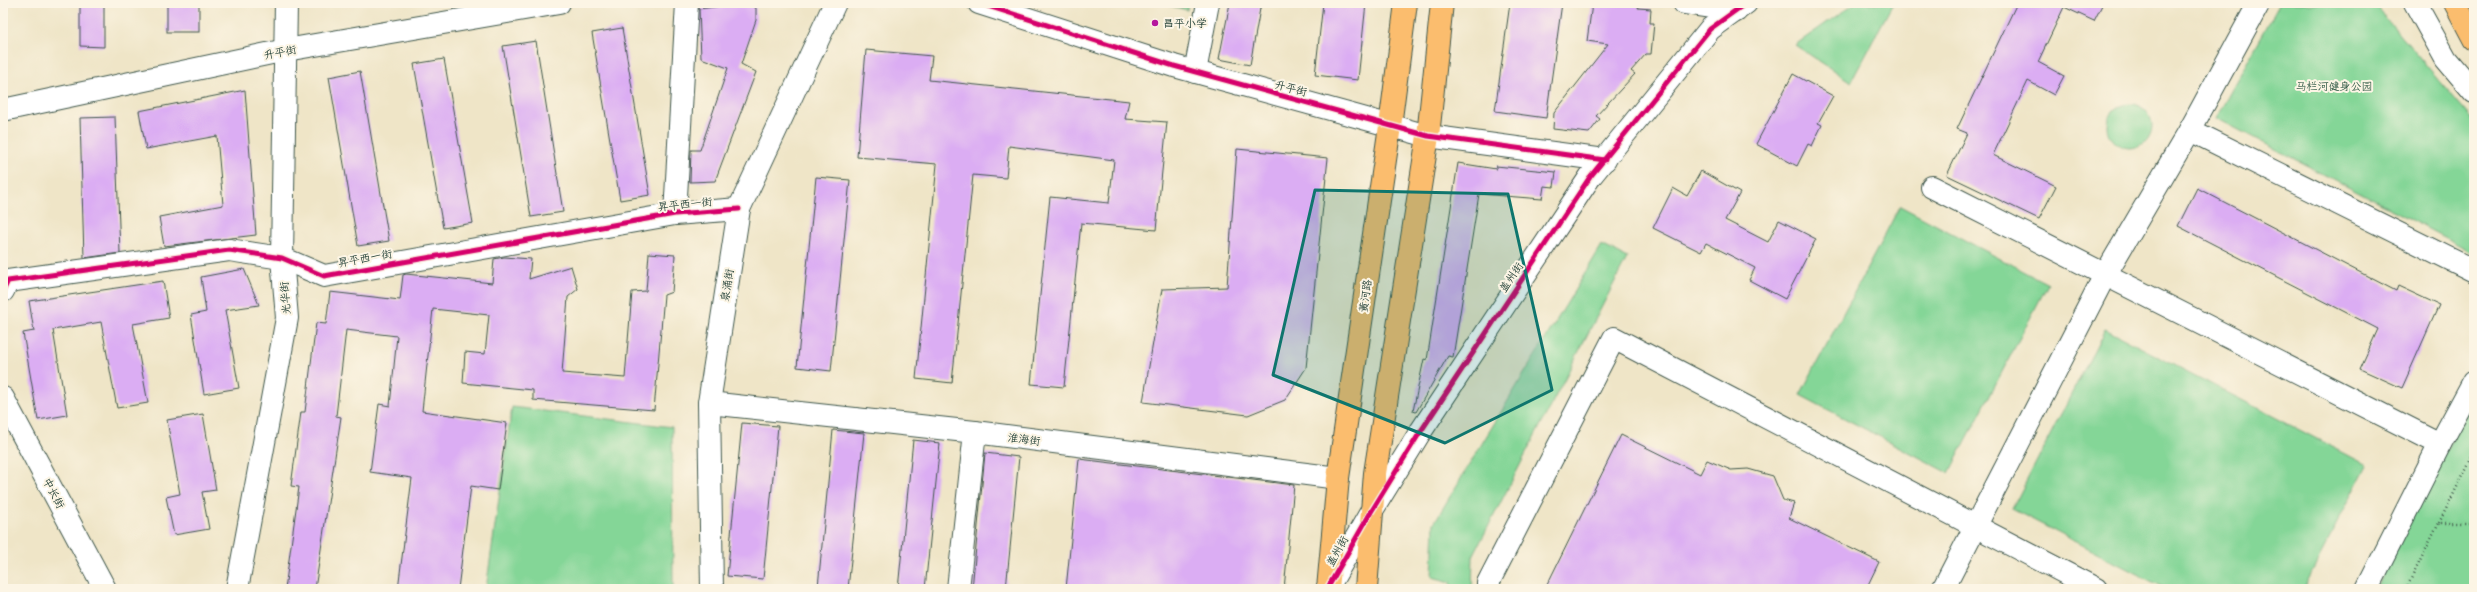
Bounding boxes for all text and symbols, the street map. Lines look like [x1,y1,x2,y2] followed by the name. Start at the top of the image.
[1163,14,1207,31] place label: 昌平小学
[1150,18,1160,28] marker: 昌平小学
[262,40,299,63] street label: 升平街
[1273,75,1310,100] street label: 升平街
[2296,77,2373,94] park label: 马栏河健身公园
[657,192,714,215] street label: 昇平西一街
[336,244,394,271] street label: 昇平西一街
[1494,257,1527,295] street label: 盖州街
[716,266,738,303] street label: 泉涌街
[1354,278,1375,313] street label: 黄河路
[275,280,294,315] street label: 光华街
[1007,428,1042,449] street label: 淮海街
[39,474,70,512] street label: 中长街
[1321,531,1352,569] street label: 盖州街

